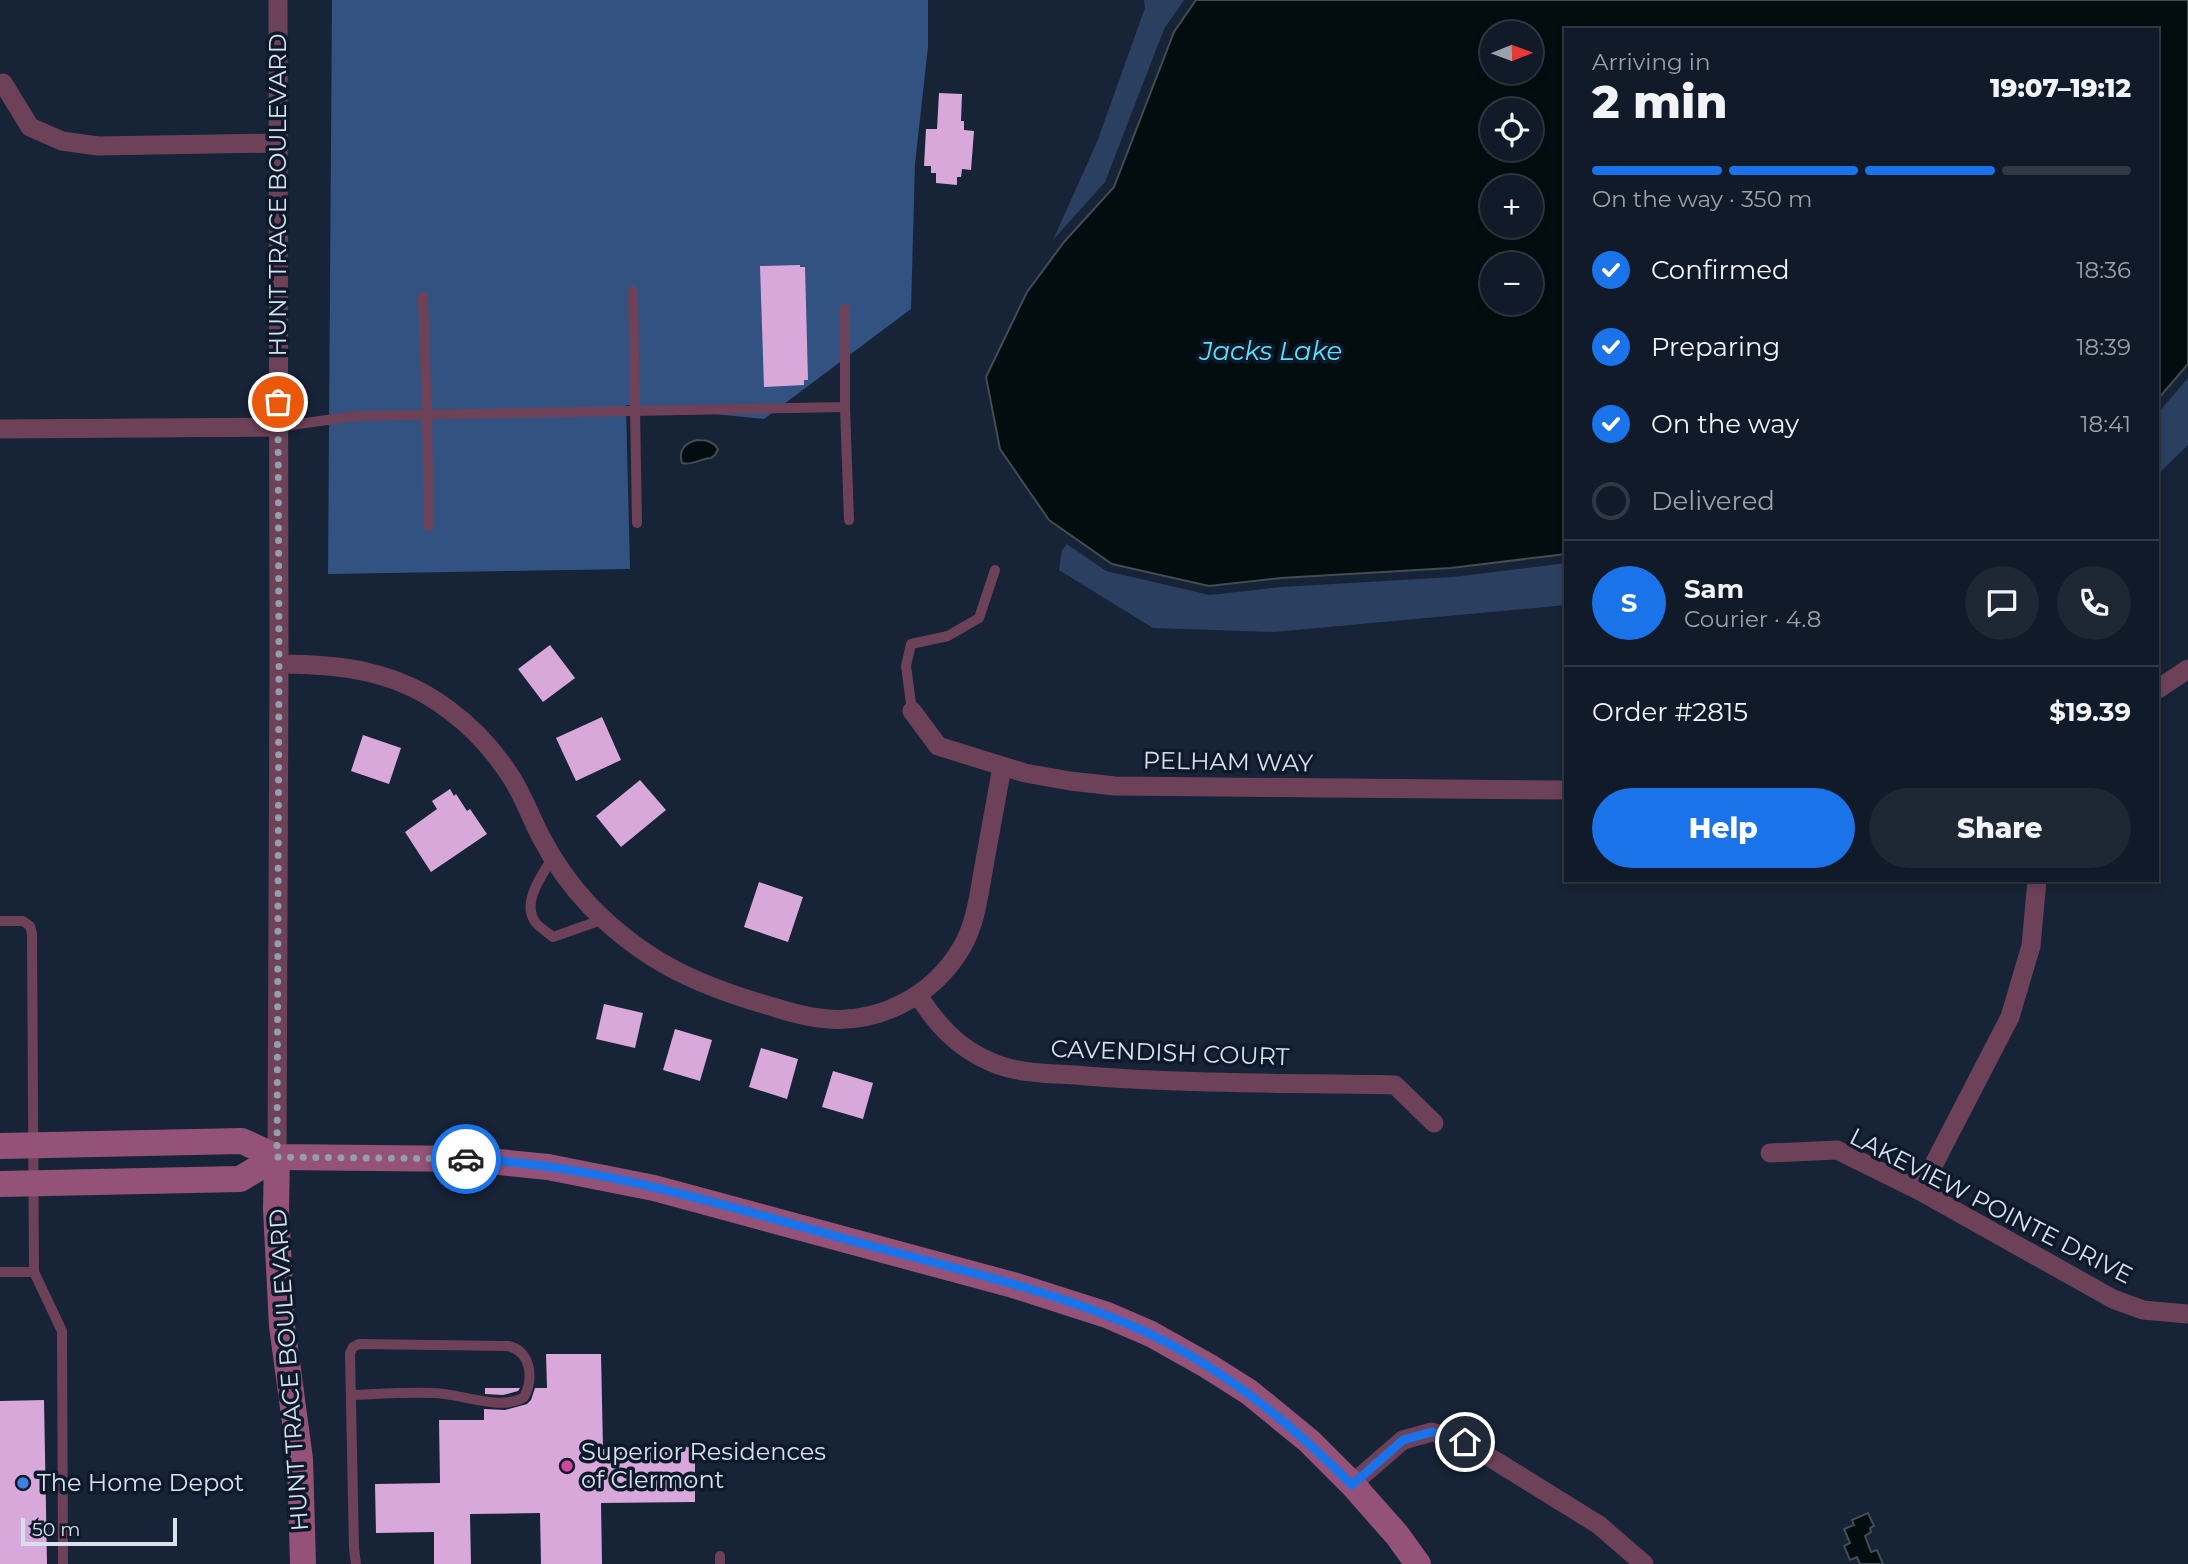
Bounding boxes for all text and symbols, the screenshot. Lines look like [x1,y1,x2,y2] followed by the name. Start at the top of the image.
[1480,21,1544,84] north arrow
[1480,21,1543,315] map controls
[263,33,292,357] street label: HUNT TRACE BOULEVARD
[1592,48,1711,76] text: Arriving in
[1990,72,2131,104] text: 19:07–19:12
[1592,73,1727,130] text: 2 min
[1480,98,1543,161] button: locate
[1480,175,1543,238] button: +
[1592,185,1812,213] text: On the way · 350 m
[1592,251,1630,289] icon: check
[1480,252,1543,315] button: −
[1651,254,1790,286] text: Confirmed
[2076,256,2131,284] text: 18:36
[1592,328,1630,366] icon: check
[1651,331,1780,363] text: Preparing
[2076,333,2131,361] text: 18:39
[1199,335,1342,367] water label: Jacks Lake
[248,372,308,432] pin
[259,383,297,421] icon: bag
[1592,405,1630,443] icon: check
[1651,408,1799,440] text: On the way
[2080,410,2131,438] text: 18:41
[1651,485,1775,517] text: Delivered
[1965,566,2039,640] button: chat
[2057,566,2131,640] button: phone
[1684,573,1744,605] text: Sam
[1621,587,1637,619] text: S
[1684,605,1821,633] text: Courier · 4.8
[1592,696,1748,728] text: Order #2815
[2049,696,2131,728] text: $19.39
[1143,746,1314,777] street label: PELHAM WAY
[1592,788,1855,868] button: Help
[1869,788,2131,868] button: Share
[1050,1034,1290,1071] street label: CAVENDISH COURT
[1845,1121,2137,1290] street label: LAKEVIEW POINTE DRIVE
[431,1124,501,1194] courier
[447,1140,485,1178] icon: car
[263,1208,314,1532] street label: HUNT TRACE BOULEVARD
[1435,1412,1495,1472] pin
[1446,1423,1484,1461] icon: home
[581,1437,826,1494] place label: Superior Residences of Clermont
[559,1458,575,1474] marker: Superior Residences of Clermont
[37,1468,244,1497] place label: The Home Depot
[15,1475,31,1491] marker: The Home Depot
[21,1515,177,1547] scale bar
[32,1518,80,1541] text: 50 m

